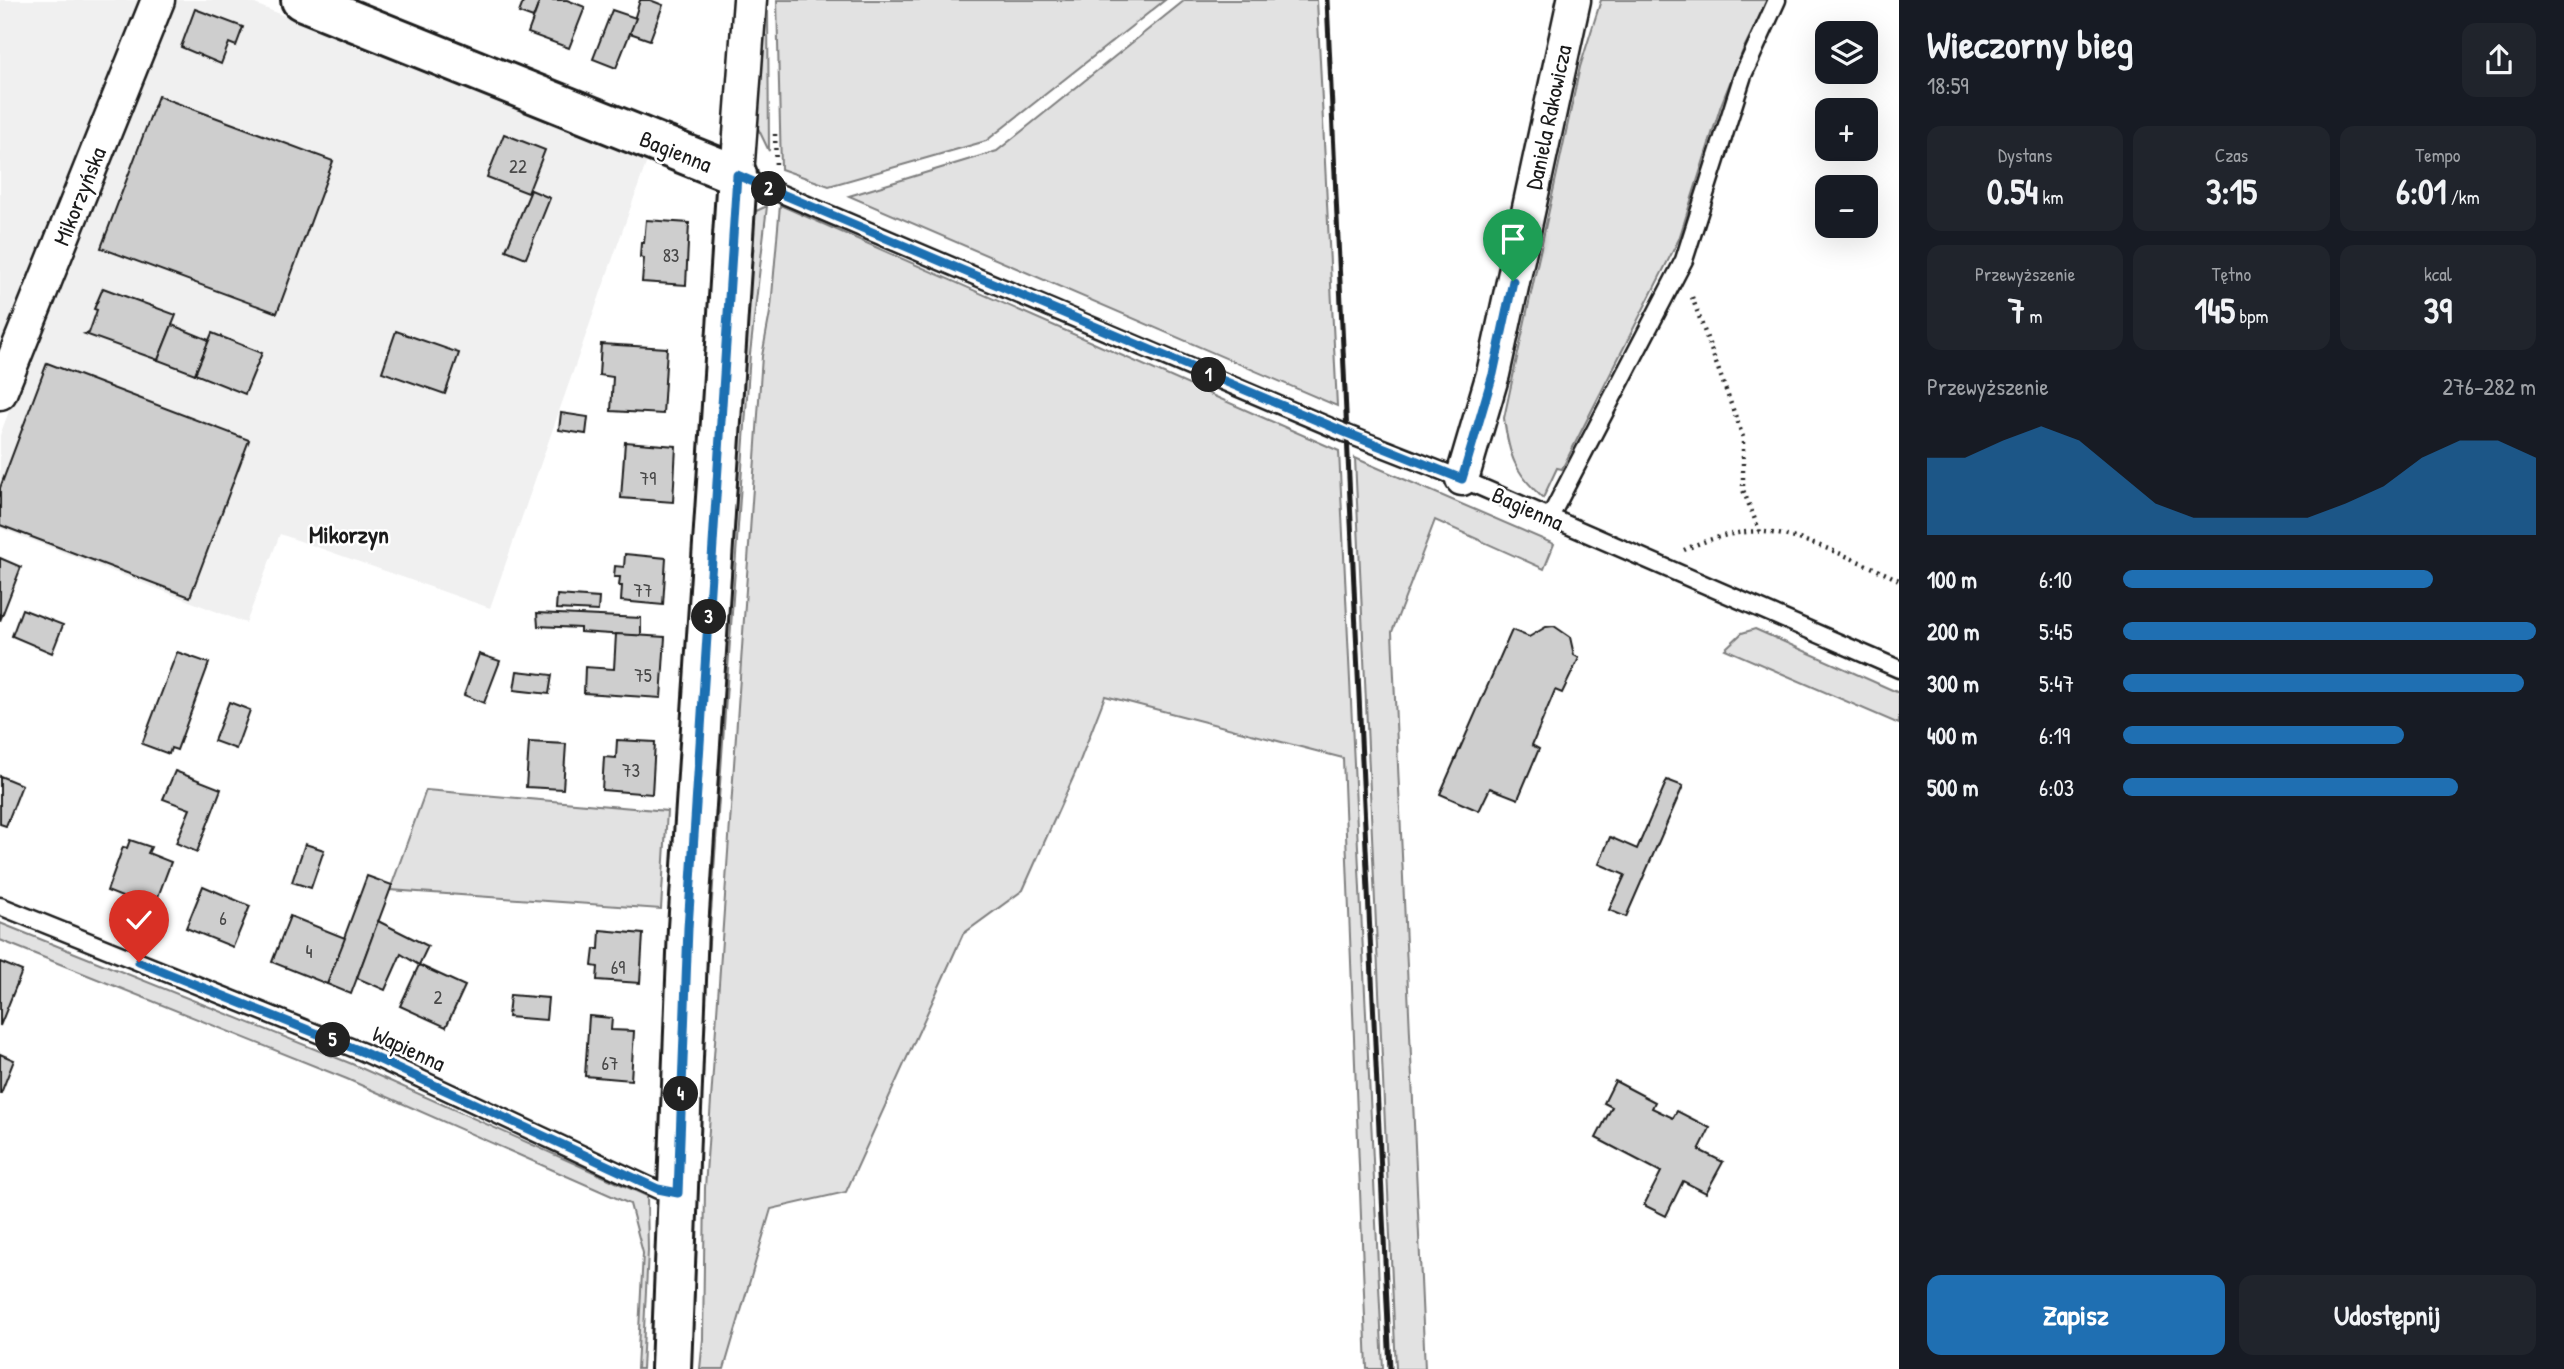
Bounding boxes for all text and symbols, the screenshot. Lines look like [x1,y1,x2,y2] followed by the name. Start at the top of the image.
[1927,18,2133,70] text: Wieczorny bieg
[1815,21,1878,238] map controls
[1815,21,1878,84] button: layers
[2462,23,2536,97] button: share
[1518,42,1578,192] street label: Daniela Rakowicza
[1927,70,1969,101] text: 18:59
[1815,98,1878,161] button: +
[635,123,717,179] street label: Bagienna
[45,142,113,250] street label: Mikorzyńska
[1998,142,2052,168] text: Dystans
[2215,142,2248,168] text: Czas
[2415,142,2460,168] text: Tempo
[509,153,527,179] house number: 22
[1987,168,2038,215] text: 0.54
[2206,168,2257,215] text: 3:15
[2396,168,2446,215] text: 6:01
[752,172,786,206] pin: 2
[764,175,773,201] text: 2
[1815,175,1878,238] button: −
[2038,184,2063,210] text: km
[2446,184,2480,210] text: /km
[1483,209,1543,281] pin
[1494,220,1532,258] icon: arrive
[663,242,679,268] house number: 83
[1975,261,2075,287] text: Przewyższenie
[2212,261,2251,287] text: Tętno
[2424,261,2452,287] text: kcal
[2008,287,2025,334] text: 7
[2195,287,2235,334] text: 145
[2424,287,2452,334] text: 39
[2025,303,2042,329] text: m
[2235,303,2268,329] text: bpm
[1192,358,1226,392] pin: 1
[1205,361,1212,387] text: 1
[1927,371,2049,402] text: Przewyższenie
[2443,371,2536,402] text: 276–282 m
[640,465,656,491] house number: 79
[1487,479,1569,537] street label: Bagienna
[309,518,389,551] district label: Mikorzyn
[1927,564,1977,595] text: 100 m
[2039,564,2072,595] text: 6:10
[634,577,652,603] house number: 77
[692,600,726,634] pin: 3
[704,603,713,629] text: 3
[1927,616,1979,647] text: 200 m
[2039,616,2072,647] text: 5:45
[634,662,652,688] house number: 75
[1927,668,1979,699] text: 300 m
[2039,668,2074,699] text: 5:47
[1927,720,1977,751] text: 400 m
[2039,720,2070,751] text: 6:19
[622,757,640,783] house number: 73
[1927,772,1978,803] text: 500 m
[2039,772,2074,803] text: 6:03
[109,890,169,962] pin
[120,901,158,939] icon: check
[219,905,227,931] house number: 6
[305,938,313,964] house number: 4
[611,954,625,980] house number: 69
[434,984,443,1010] house number: 2
[367,1018,451,1078] street label: Wapienna
[316,1023,350,1058] pin: 5
[328,1026,337,1052] text: 5
[602,1050,619,1076] house number: 67
[664,1076,698,1112] pin: 4
[677,1080,684,1106] text: 4
[1927,1275,2225,1355] button: Zapisz
[2239,1275,2536,1355] button: Udostępnij

